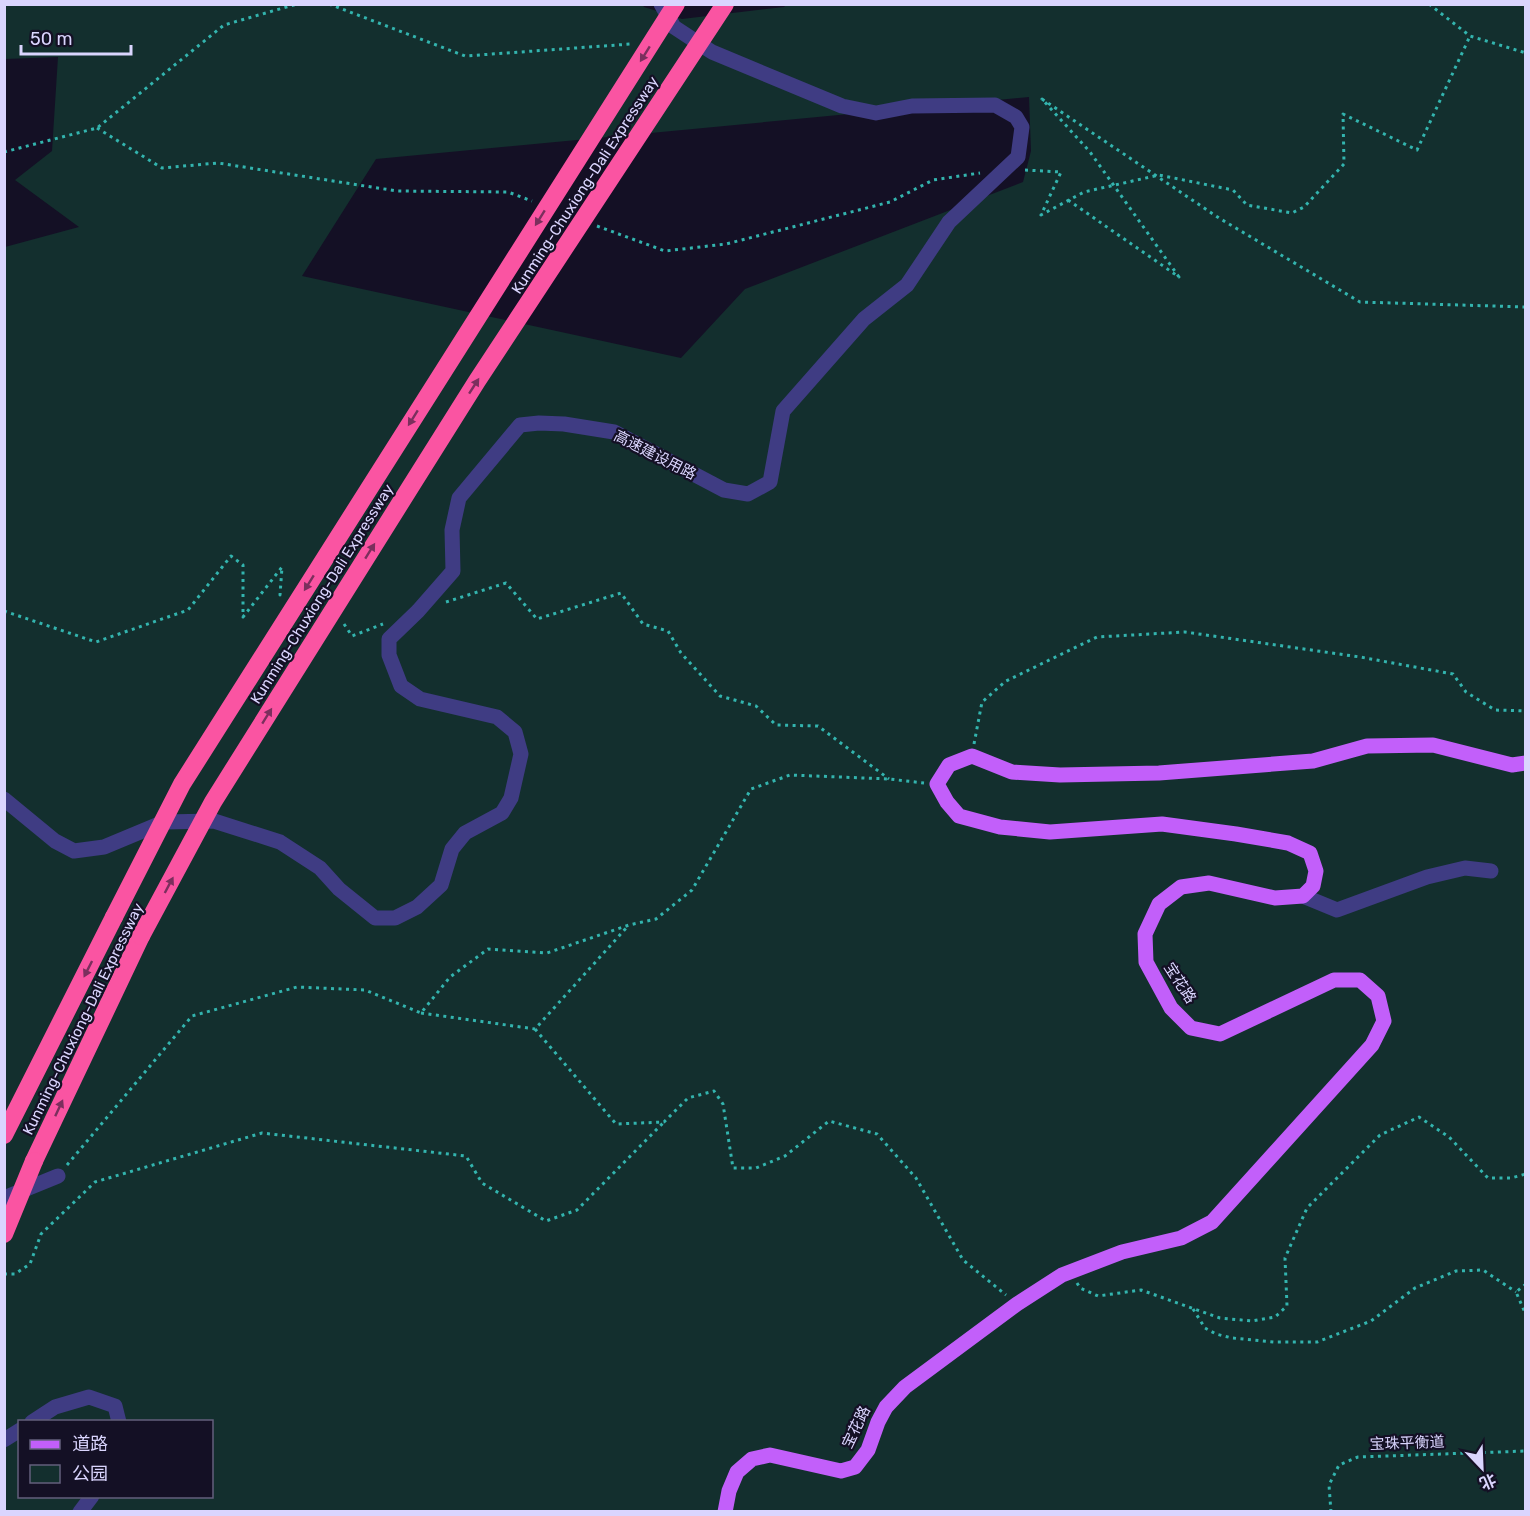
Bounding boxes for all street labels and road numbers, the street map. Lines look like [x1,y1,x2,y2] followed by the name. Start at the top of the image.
[508,73,662,297] street label: Kunming-Chuxiong-Dali Expressway
[611,427,699,483] street label: 高速建设用路
[247,481,397,707] street label: Kunming-Chuxiong-Dali Expressway
[19,900,147,1138] street label: Kunming-Chuxiong-Dali Expressway
[1160,959,1200,1007] street label: 宝花路
[838,1403,874,1451] street label: 宝花路
[1369,1433,1445,1453] street label: 宝珠平衡道

